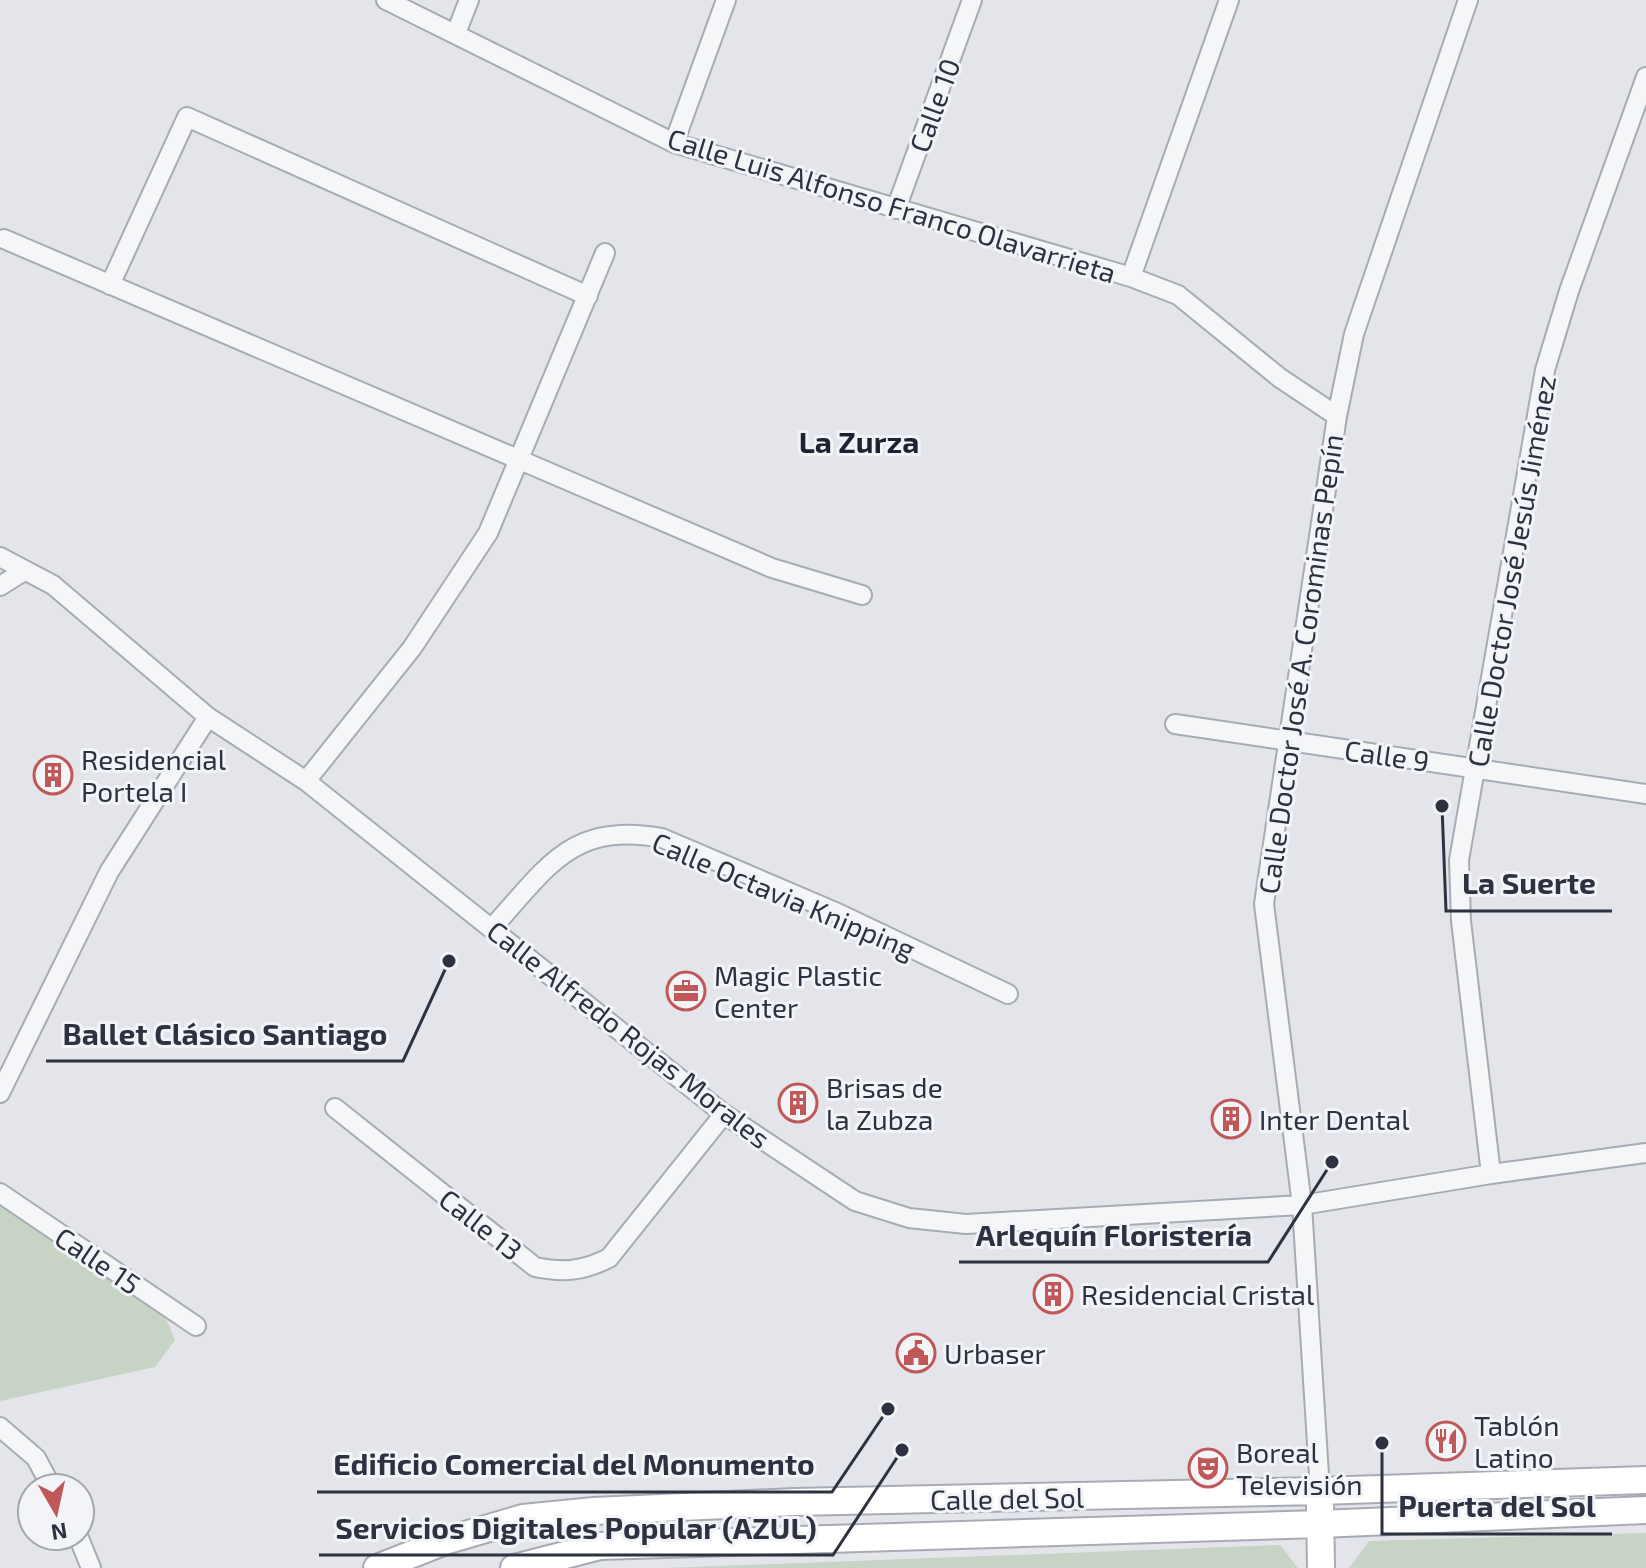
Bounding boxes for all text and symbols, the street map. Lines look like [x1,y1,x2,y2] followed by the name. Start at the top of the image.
[901,53,967,157] street label: Calle 10
[664,120,1120,290] street label: Calle Luis Alfonso Franco Olavarrieta
[1460,373,1562,769] street label: Calle Doctor José Jesús Jiménez
[799,423,919,459] district label: La Zurza
[1251,432,1349,896] street label: Calle Doctor José A. Corominas Pepín
[1342,732,1432,778] street label: Calle 9
[81,742,227,808] place label: Residencial Portela I
[32,754,74,796] building icon: Residencial Portela I
[647,824,921,966] street label: Calle Octavia Knipping
[1446,857,1612,911] callout: La Suerte
[1462,864,1596,900] text: La Suerte
[481,913,777,1155] street label: Calle Alfredo Rojas Morales
[714,958,882,1024] place label: Magic Plastic Center
[665,970,707,1012] office icon: Magic Plastic Center
[46,1007,403,1061] callout: Ballet Clásico Santiago
[62,1015,388,1051] text: Ballet Clásico Santiago
[826,1070,943,1136] place label: Brisas de la Zubza
[777,1082,819,1124] building icon: Brisas de la Zubza
[1210,1098,1252,1140] building icon: Inter Dental
[1259,1102,1410,1136] place label: Inter Dental
[433,1181,529,1267] street label: Calle 13
[959,1208,1268,1262] callout: Arlequín Floristería
[976,1216,1252,1252] text: Arlequín Floristería
[49,1219,147,1301] street label: Calle 15
[1032,1273,1074,1315] building icon: Residencial Cristal
[1081,1277,1315,1311] place label: Residencial Cristal
[895,1332,937,1374] public building icon: Urbaser
[944,1336,1046,1370] place label: Urbaser
[1474,1408,1559,1474] place label: Tablón Latino
[1425,1420,1467,1462] restaurant icon: Tablón Latino
[1236,1435,1363,1501] place label: Boreal Televisión
[317,1438,832,1492] callout: Edificio Comercial del Monumento
[333,1445,815,1481] text: Edificio Comercial del Monumento
[1187,1447,1229,1489] theatre icon: Boreal Televisión
[16,1472,96,1552] north arrow
[930,1480,1085,1516] street label: Calle del Sol
[1382,1480,1612,1534] callout: Puerta del Sol
[1398,1487,1596,1523] text: Puerta del Sol
[319,1501,833,1555] callout: Servicios Digitales Popular (AZUL)
[335,1509,817,1545] text: Servicios Digitales Popular (AZUL)
[49,1519,69,1547] text: N

